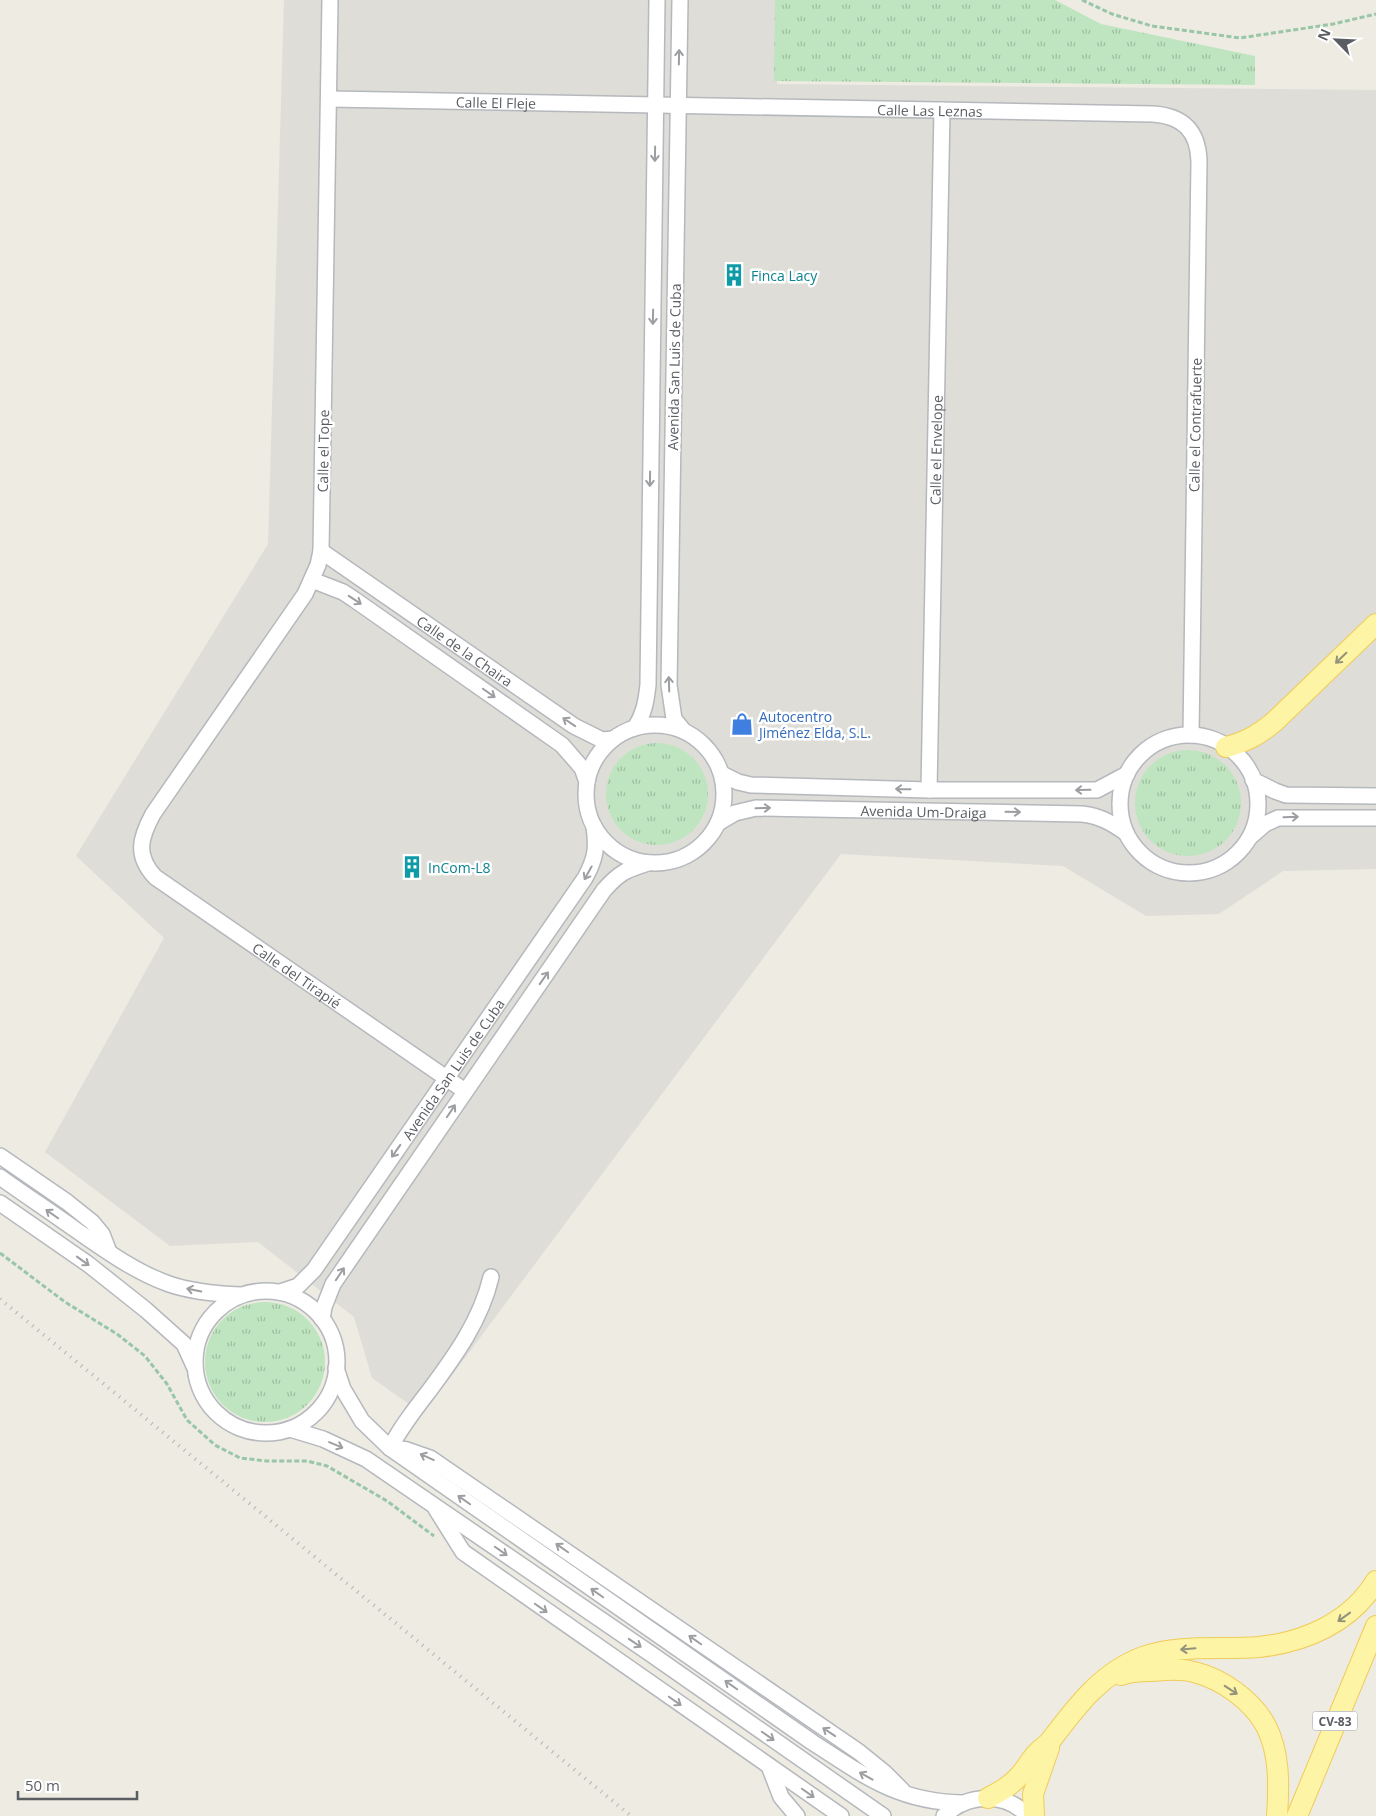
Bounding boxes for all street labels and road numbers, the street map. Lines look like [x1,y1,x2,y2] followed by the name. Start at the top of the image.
[456,92,536,112] street label: Calle El Fleje
[877,99,983,120] street label: Calle Las Leznas
[663,283,685,451] street label: Avenida San Luis de Cuba
[1184,358,1206,492] street label: Calle el Contrafuerte
[925,395,946,505] street label: Calle el Envelope
[313,409,333,493] street label: Calle el Tope
[413,611,517,690] street label: Calle de la Chaira
[860,800,987,822] street label: Avenida Um-Draiga
[249,938,345,1012] street label: Calle del Tirapié
[398,995,508,1143] street label: Avenida San Luis de Cuba
[1312,1712,1358,1730] road number: CV-83

